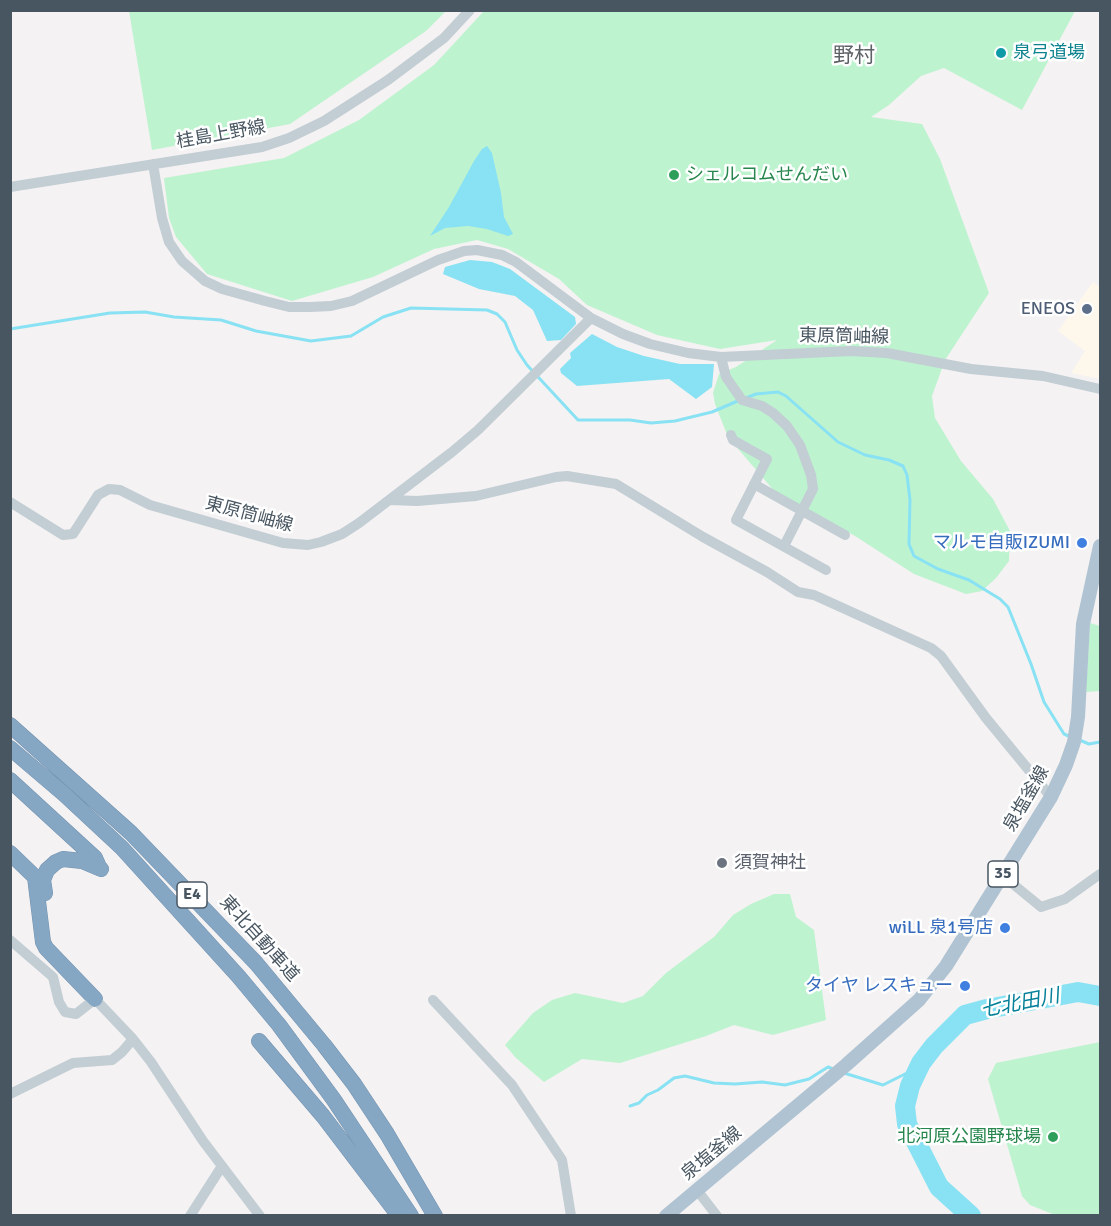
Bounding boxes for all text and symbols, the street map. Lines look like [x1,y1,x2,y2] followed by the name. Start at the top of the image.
[1013,42,1085,64] place label: 泉弓道場
[833,43,875,69] district label: 野村
[994,46,1008,60] marker: 泉弓道場
[175,117,267,153] street label: 桂島上野線
[686,164,848,186] place label: シェルコムせんだい
[667,168,681,182] marker: シェルコムせんだい
[1021,298,1075,320] place label: ENEOS
[1080,302,1094,316] marker: ENEOS
[799,325,889,349] street label: 東原筒岫線
[203,493,295,537] street label: 東原筒岫線
[933,532,1070,554] place label: マルモ自販IZUMI
[1075,536,1089,550] marker: マルモ自販IZUMI
[1000,762,1054,836] street label: 泉塩釜線
[734,852,806,874] place label: 須賀神社
[715,856,729,870] marker: 須賀神社
[988,861,1018,887] road number: 35
[177,882,207,908] road number: E4
[215,892,303,986] street label: 東北自動車道
[889,917,993,939] place label: wiLL 泉1号店
[998,921,1012,935] marker: wiLL 泉1号店
[805,975,953,997] place label: タイヤ レスキュー
[958,979,972,993] marker: タイヤ レスキュー
[978,985,1062,1023] water label: 七北田川
[677,1123,747,1185] street label: 泉塩釜線
[897,1126,1041,1148] place label: 北河原公園野球場
[1046,1130,1060,1144] marker: 北河原公園野球場

